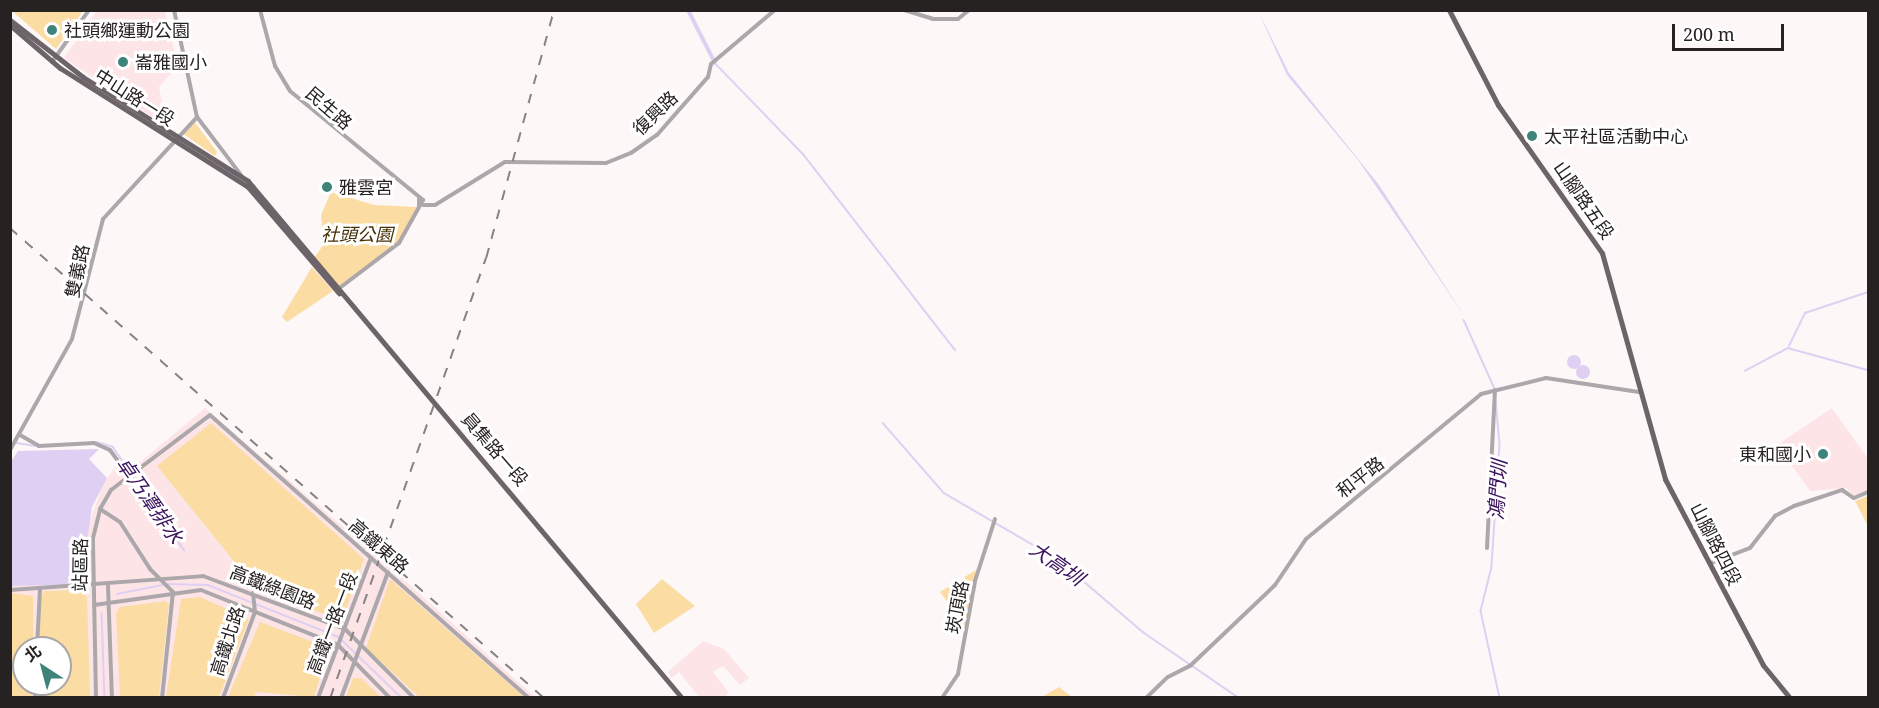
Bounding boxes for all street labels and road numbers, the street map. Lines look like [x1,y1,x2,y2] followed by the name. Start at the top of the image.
[91,64,179,130] street label: 中山路一段
[302,82,356,134] street label: 民生路
[628,86,682,140] street label: 復興路
[1549,157,1619,243] street label: 山腳路五段
[61,242,93,300] street label: 雙義路
[457,408,533,490] street label: 員集路一段
[1332,452,1388,502] street label: 和平路
[1686,499,1746,589] street label: 山腳路四段
[345,514,413,578] street label: 高鐵東路
[69,538,91,592] street label: 站區路
[227,561,319,613] street label: 高鐵綠園路
[303,569,361,677] street label: 高鐵一路一段
[941,578,973,636] street label: 崁頂路
[206,603,248,679] street label: 高鐵北路

